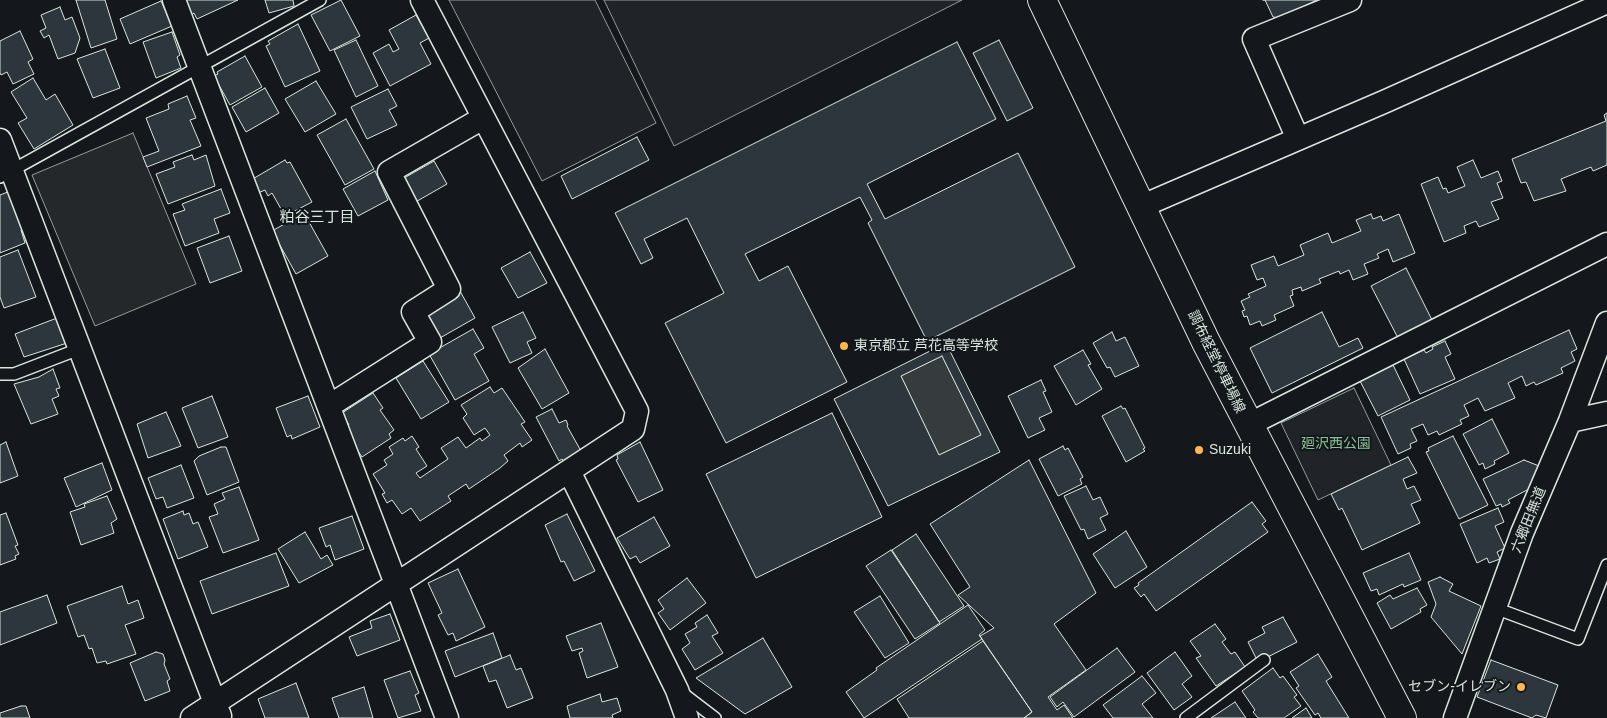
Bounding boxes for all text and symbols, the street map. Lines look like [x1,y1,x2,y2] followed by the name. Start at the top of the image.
[280,209,354,227] district label: 粕谷三丁目
[1184,308,1248,416] street label: 調布経堂停車場線
[854,338,998,354] place label: 東京都立 芦花高等学校
[838,340,850,352] marker: 東京都立 芦花高等学校
[1301,436,1371,452] park label: 廻沢西公園
[1209,442,1251,458] place label: Suzuki
[1193,444,1205,456] marker: Suzuki
[1508,484,1550,556] street label: 六郷田無道
[1408,679,1511,695] place label: セブン-イレブン
[1515,681,1527,693] marker: セブン-イレブン

